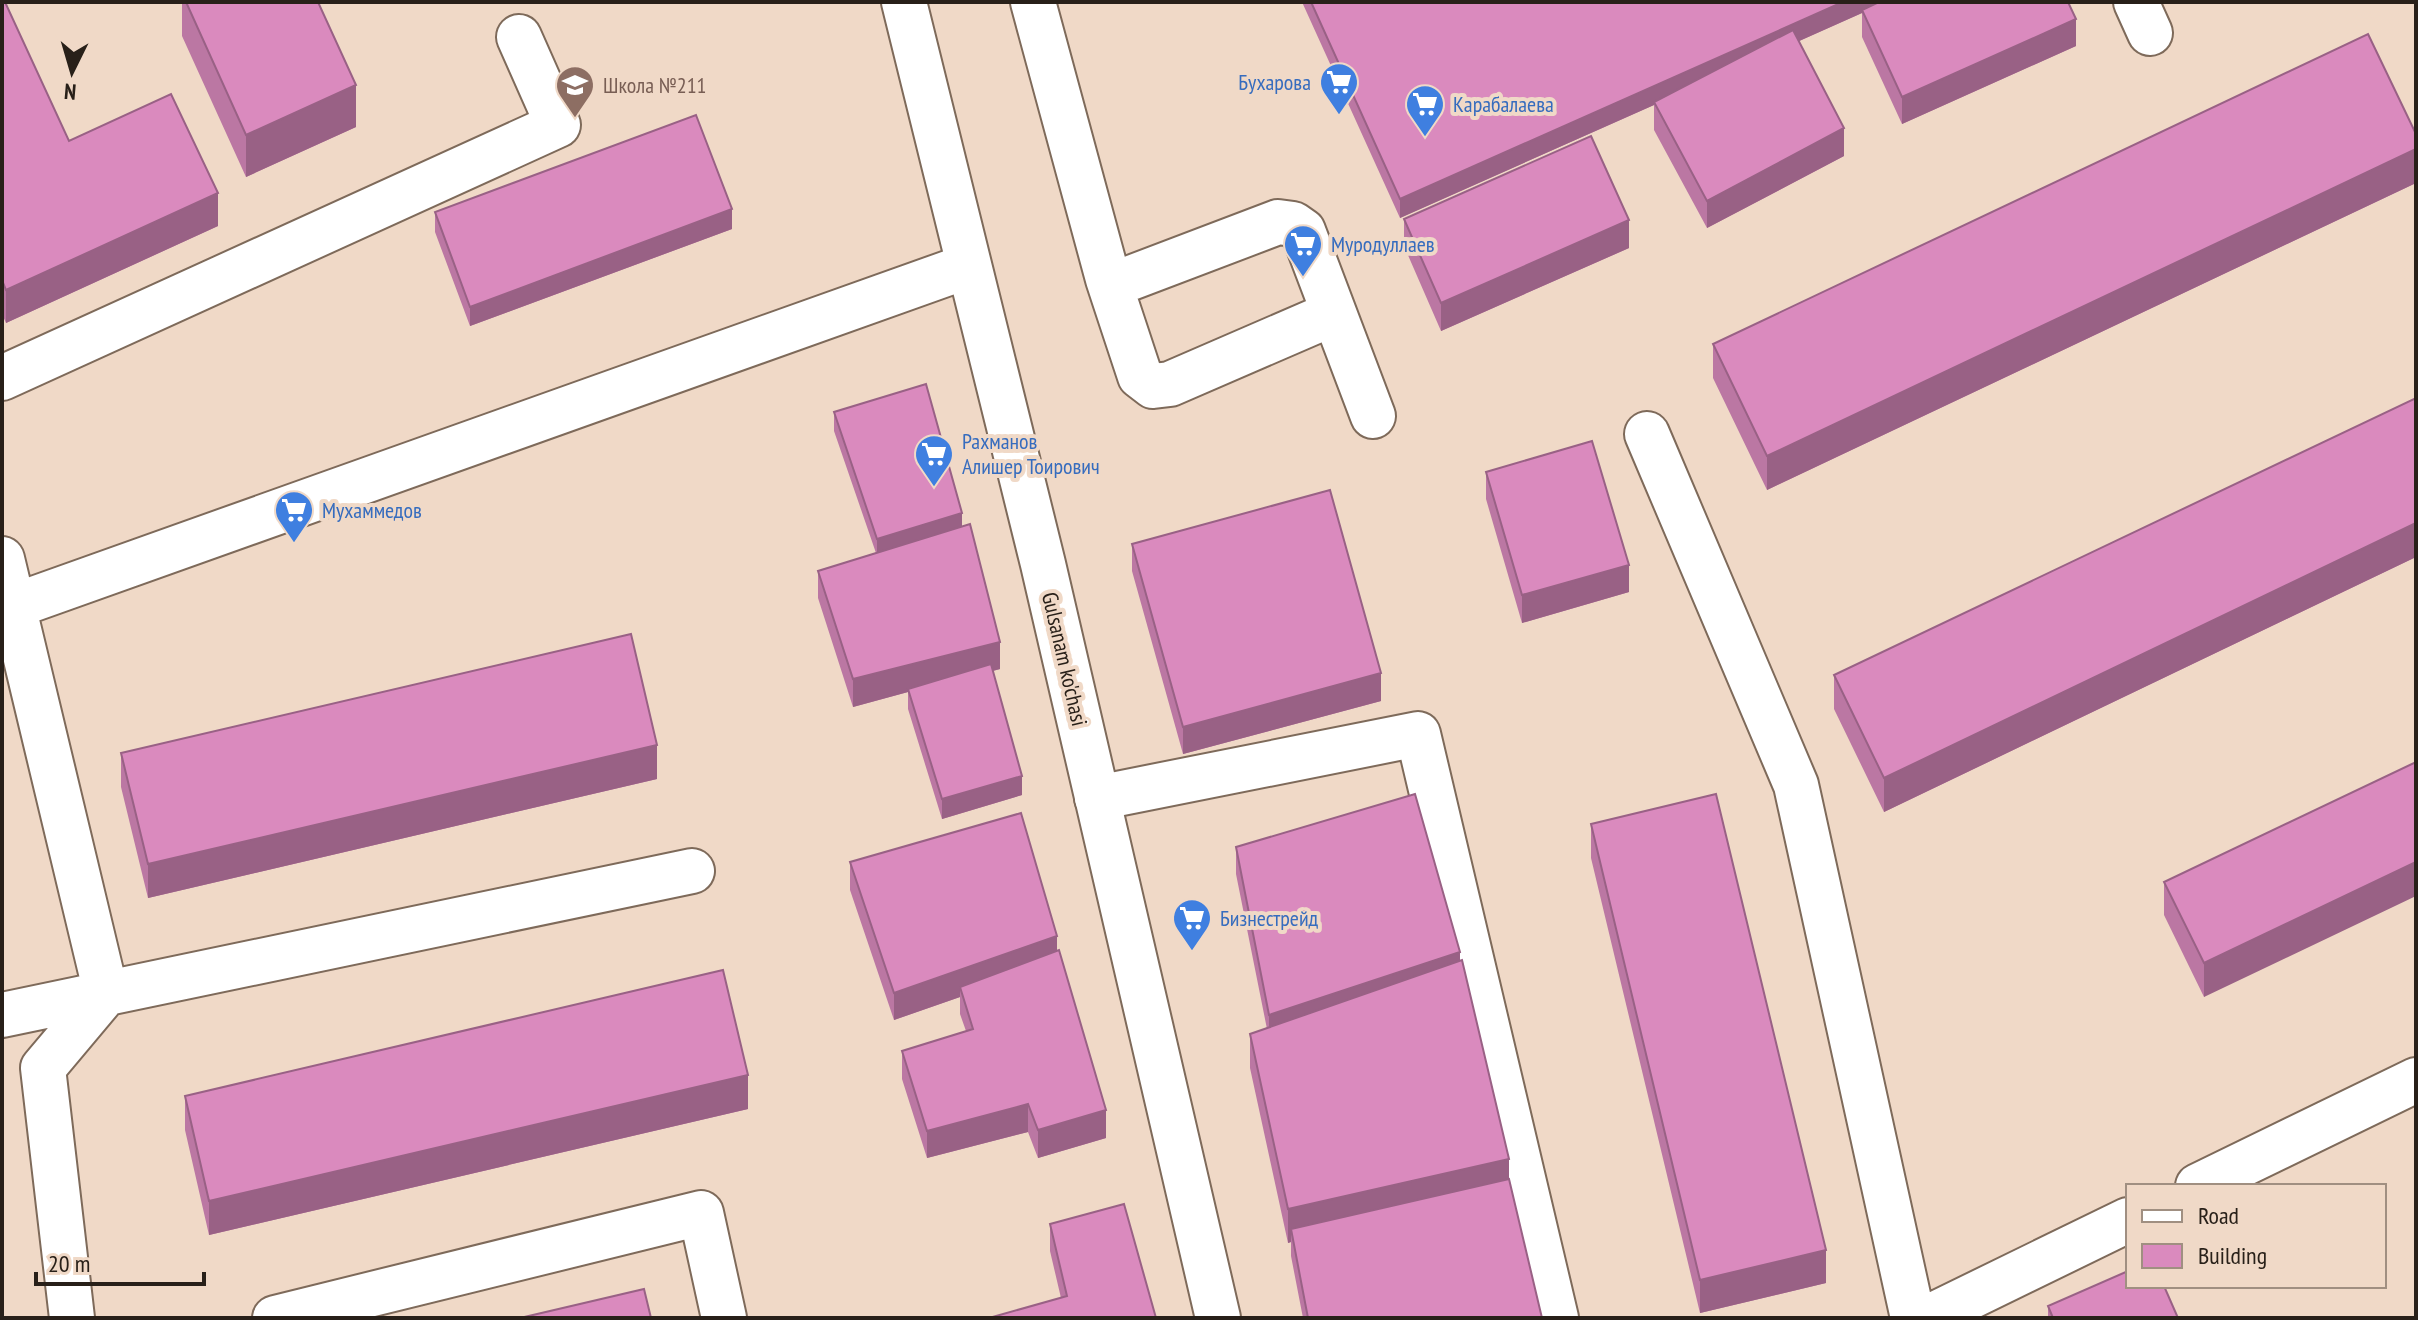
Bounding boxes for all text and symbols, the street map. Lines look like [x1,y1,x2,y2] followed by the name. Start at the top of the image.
[32,32,112,112] north arrow
[1318,61,1360,116] supermarket icon: Бухарова
[554,64,596,119] school or university icon: Школа №211
[1238,68,1311,96] place label: Бухарова
[603,71,707,99] place label: Школа №211
[63,77,77,106] text: N
[1404,83,1446,138] supermarket icon: Карабалаева
[1453,90,1554,118] place label: Карабалаева
[1282,223,1324,278] supermarket icon: Муродуллаев
[1331,230,1435,258] place label: Муродуллаев
[962,427,1100,480] place label: Рахманов Алишер Тоирович
[913,433,955,488] supermarket icon: Рахманов Алишер Тоирович
[273,489,315,544] supermarket icon: Мухаммедов
[322,496,422,524] place label: Мухаммедов
[1036,589,1094,729] street label: Gulsanam ko'chasi
[1171,897,1213,952] supermarket icon: Бизнестрейд
[1220,904,1319,932] place label: Бизнестрейд
[2126,1184,2386,1288] legend
[2198,1200,2239,1231] text: Road
[36,1236,204,1286] scale bar
[2198,1240,2267,1271] text: Building
[48,1248,90,1279] text: 20 m

